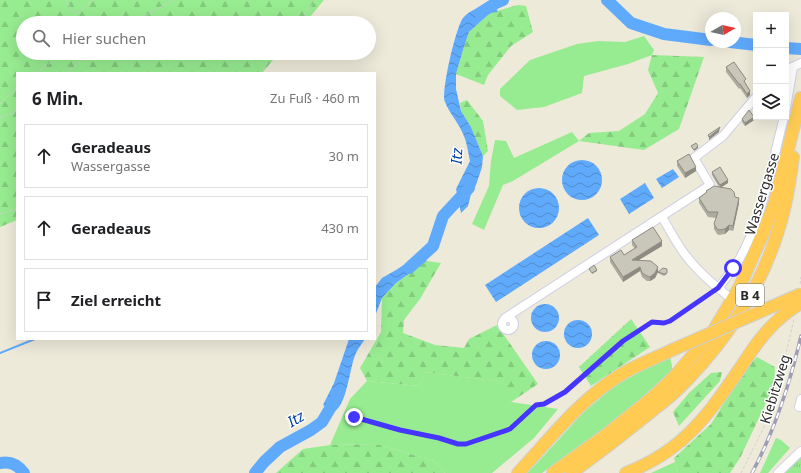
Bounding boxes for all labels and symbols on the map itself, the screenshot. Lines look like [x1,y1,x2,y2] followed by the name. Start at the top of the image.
[705,12,741,48] north arrow
[446,147,466,166] water label: Itz
[740,150,783,237] street label: Wassergasse
[724,259,742,277] route start
[736,284,764,306] road number: B 4
[755,352,794,426] street label: Kiebitzweg
[282,405,308,431] water label: Itz
[345,408,363,426] route end

